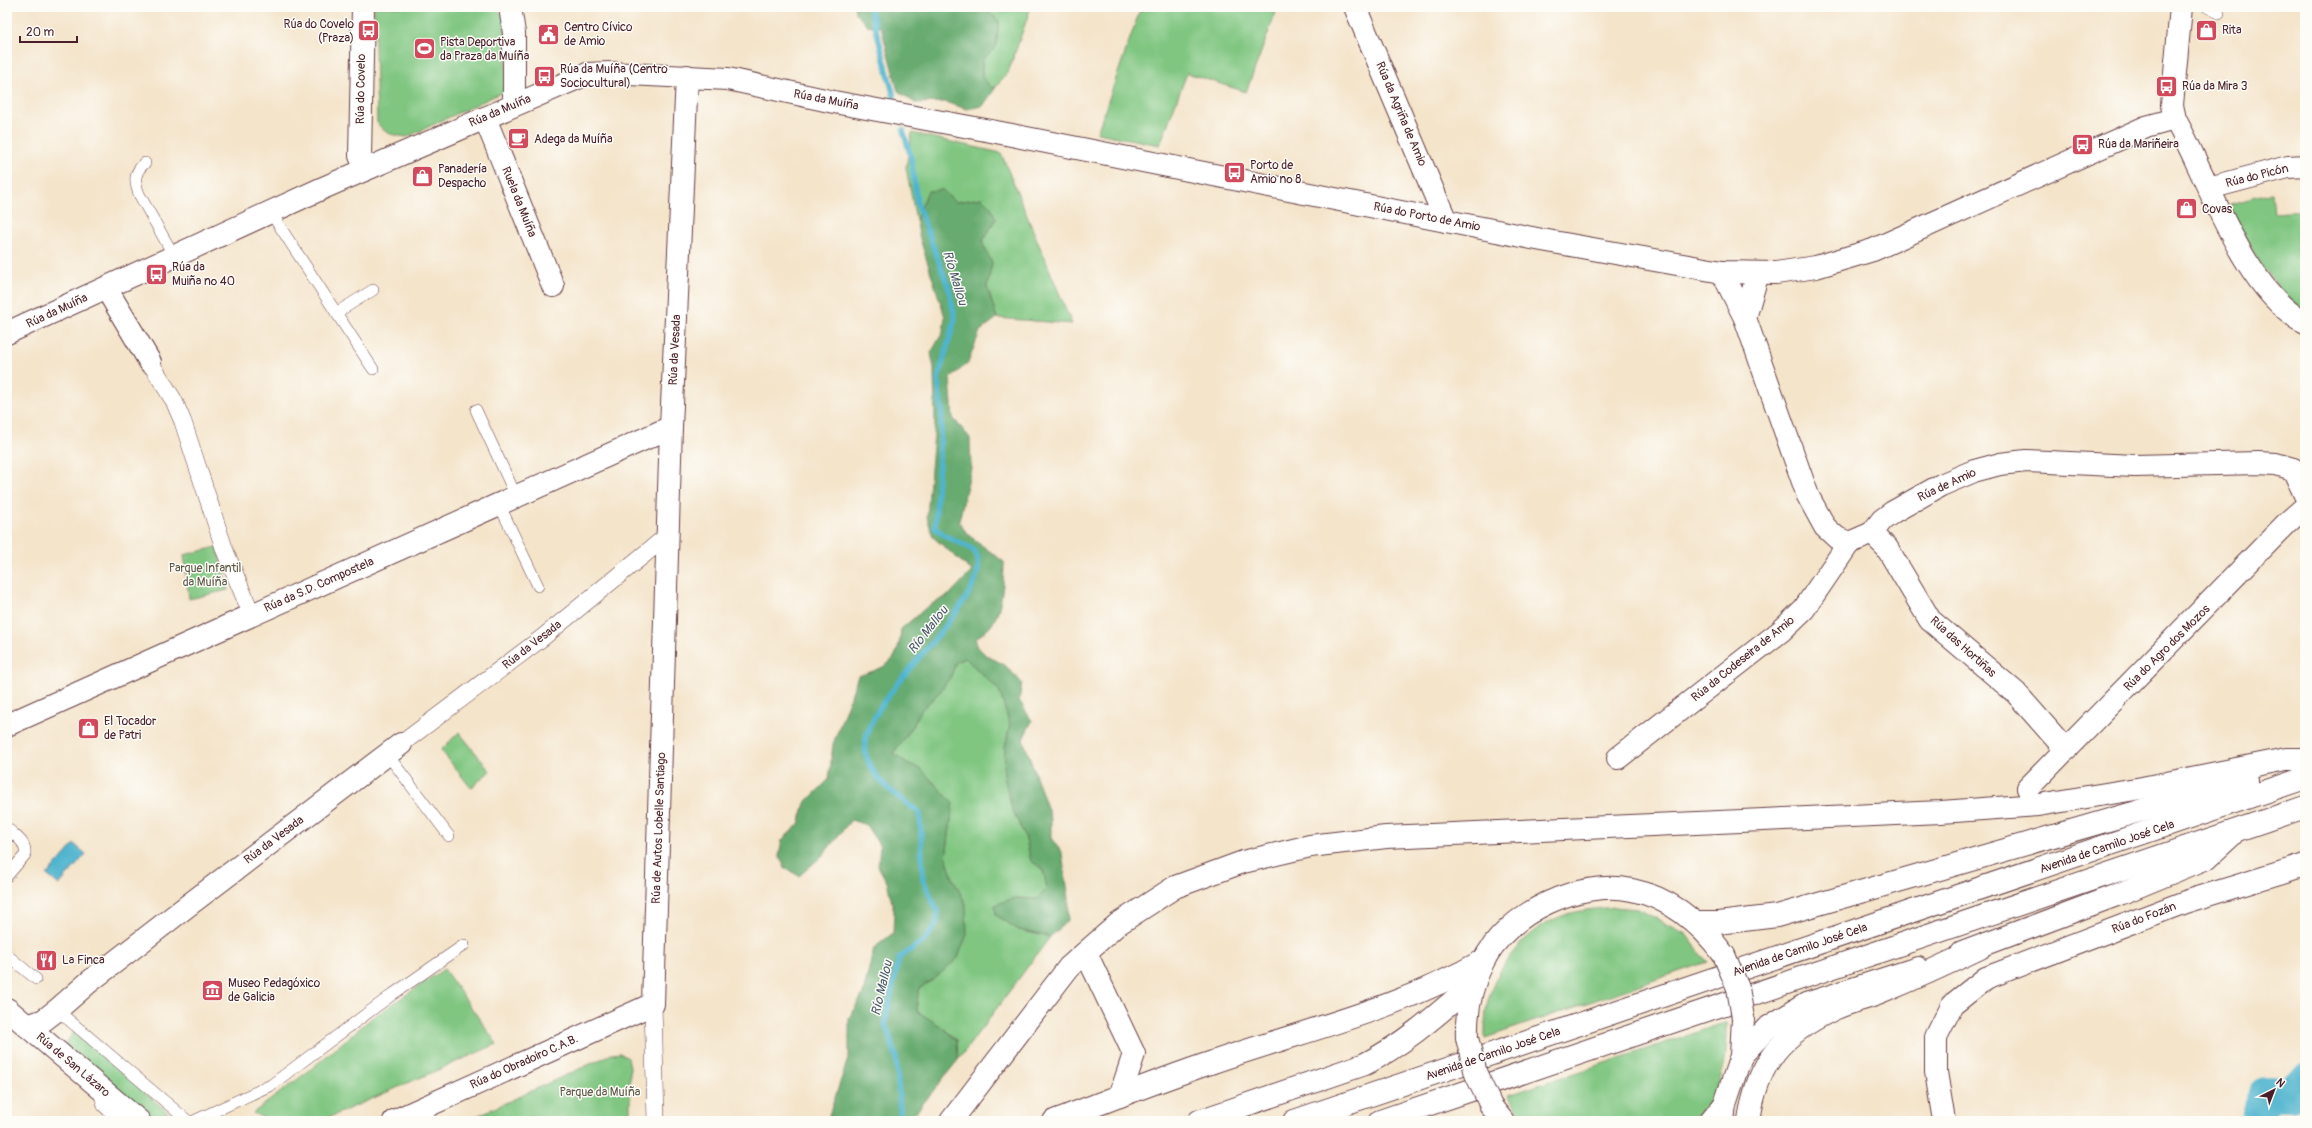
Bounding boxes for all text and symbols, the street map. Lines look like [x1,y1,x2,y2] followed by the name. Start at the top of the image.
[283,17,355,46] place label: Rúa do Covelo (Praza)
[2193,17,2219,43] shop icon: Rita
[20,18,77,44] scale bar
[356,18,382,44] bus stop icon: Rúa do Covelo (Praza)
[564,20,633,49] place label: Centro Cívico de Amio
[535,21,561,47] public building icon: Centro Cívico de Amio
[2222,23,2242,38] place label: Rita
[26,25,55,40] text: 20 m
[440,35,530,64] place label: Pista Deportiva da Praza da Muíña
[412,36,438,62] sports icon: Pista Deportiva da Praza da Muíña
[353,53,369,124] street label: Rúa do Covelo
[1372,59,1430,169] street label: Rúa da Agriña de Amio
[560,62,668,91] place label: Rúa da Muíña (Centro Sociocultural)
[531,63,557,89] bus stop icon: Rúa da Muíña (Centro Sociocultural)
[2154,73,2180,99] bus stop icon: Rúa da Mira 3
[2182,79,2248,94] place label: Rúa da Mira 3
[792,86,860,114] street label: Rúa da Muíña
[467,91,534,131] street label: Rúa da Muíña
[506,126,532,152] cafe icon: Adega da Muíña
[2069,131,2095,157] bus stop icon: Rúa da Mariñeira
[534,132,613,147] place label: Adega da Muíña
[2098,137,2179,152] place label: Rúa da Mariñeira
[1250,158,1301,187] place label: Porto de Amio nº 8
[1221,159,1247,185] bus stop icon: Porto de Amio nº 8
[2224,161,2290,191] street label: Rúa do Picón
[438,162,487,191] place label: Panadería Despacho
[409,163,435,189] shop icon: Panadería Despacho
[498,165,540,240] street label: Ruela da Muíña
[2174,196,2200,222] shop icon: Covas
[1372,199,1482,235] street label: Rúa do Porto de Amio
[2202,202,2233,217] place label: Covas
[939,249,971,309] water label: Río Mallou
[172,260,235,289] place label: Rúa da Muiña nº 40
[143,261,169,287] bus stop icon: Rúa da Muiña nº 40
[24,290,90,332] street label: Rúa da Muíña
[666,314,684,386] street label: Rúa da Vesada
[1915,465,1979,505] street label: Rúa de Amio
[262,554,377,616] street label: Rúa da S.D. Compostela
[169,561,241,590] park label: Parque Infantil da Muíña
[2121,601,2214,694] street label: Rúa do Agro dos Mozos
[904,602,952,657] water label: Río Mallou
[1688,612,1798,705] street label: Rúa da Codeseira de Amio
[1927,613,2000,681] street label: Rúa das Hortiñas
[499,617,565,673] street label: Rúa da Vesada
[104,714,157,743] place label: El Tocador de Patri
[76,715,102,741] shop icon: El Tocador de Patri
[649,751,669,904] street label: Rúa de Autos Lobelle Santiago
[241,812,307,867] street label: Rúa da Vesada
[2038,817,2177,877] street label: Avenida de Camilo José Cela
[2110,899,2179,937] street label: Rúa do Fozán
[1731,920,1870,980] street label: Avenida de Camilo José Cela
[34,947,60,973] restaurant icon: La Finca
[62,953,105,968] place label: La Finca
[868,957,896,1017] water label: Río Mallou
[228,976,321,1005] place label: Museo Pedagóxico de Galicia
[200,977,226,1003] museum icon: Museo Pedagóxico de Galicia
[1424,1024,1563,1084] street label: Avenida de Camilo José Cela
[33,1030,114,1101] street label: Rúa de San Lázaro
[468,1031,580,1093] street label: Rúa do Obradoiro C.A.B.
[2254,1070,2294,1110] north arrow
[2273,1076,2288,1091] text: N
[560,1085,641,1100] park label: Parque da Muíña

